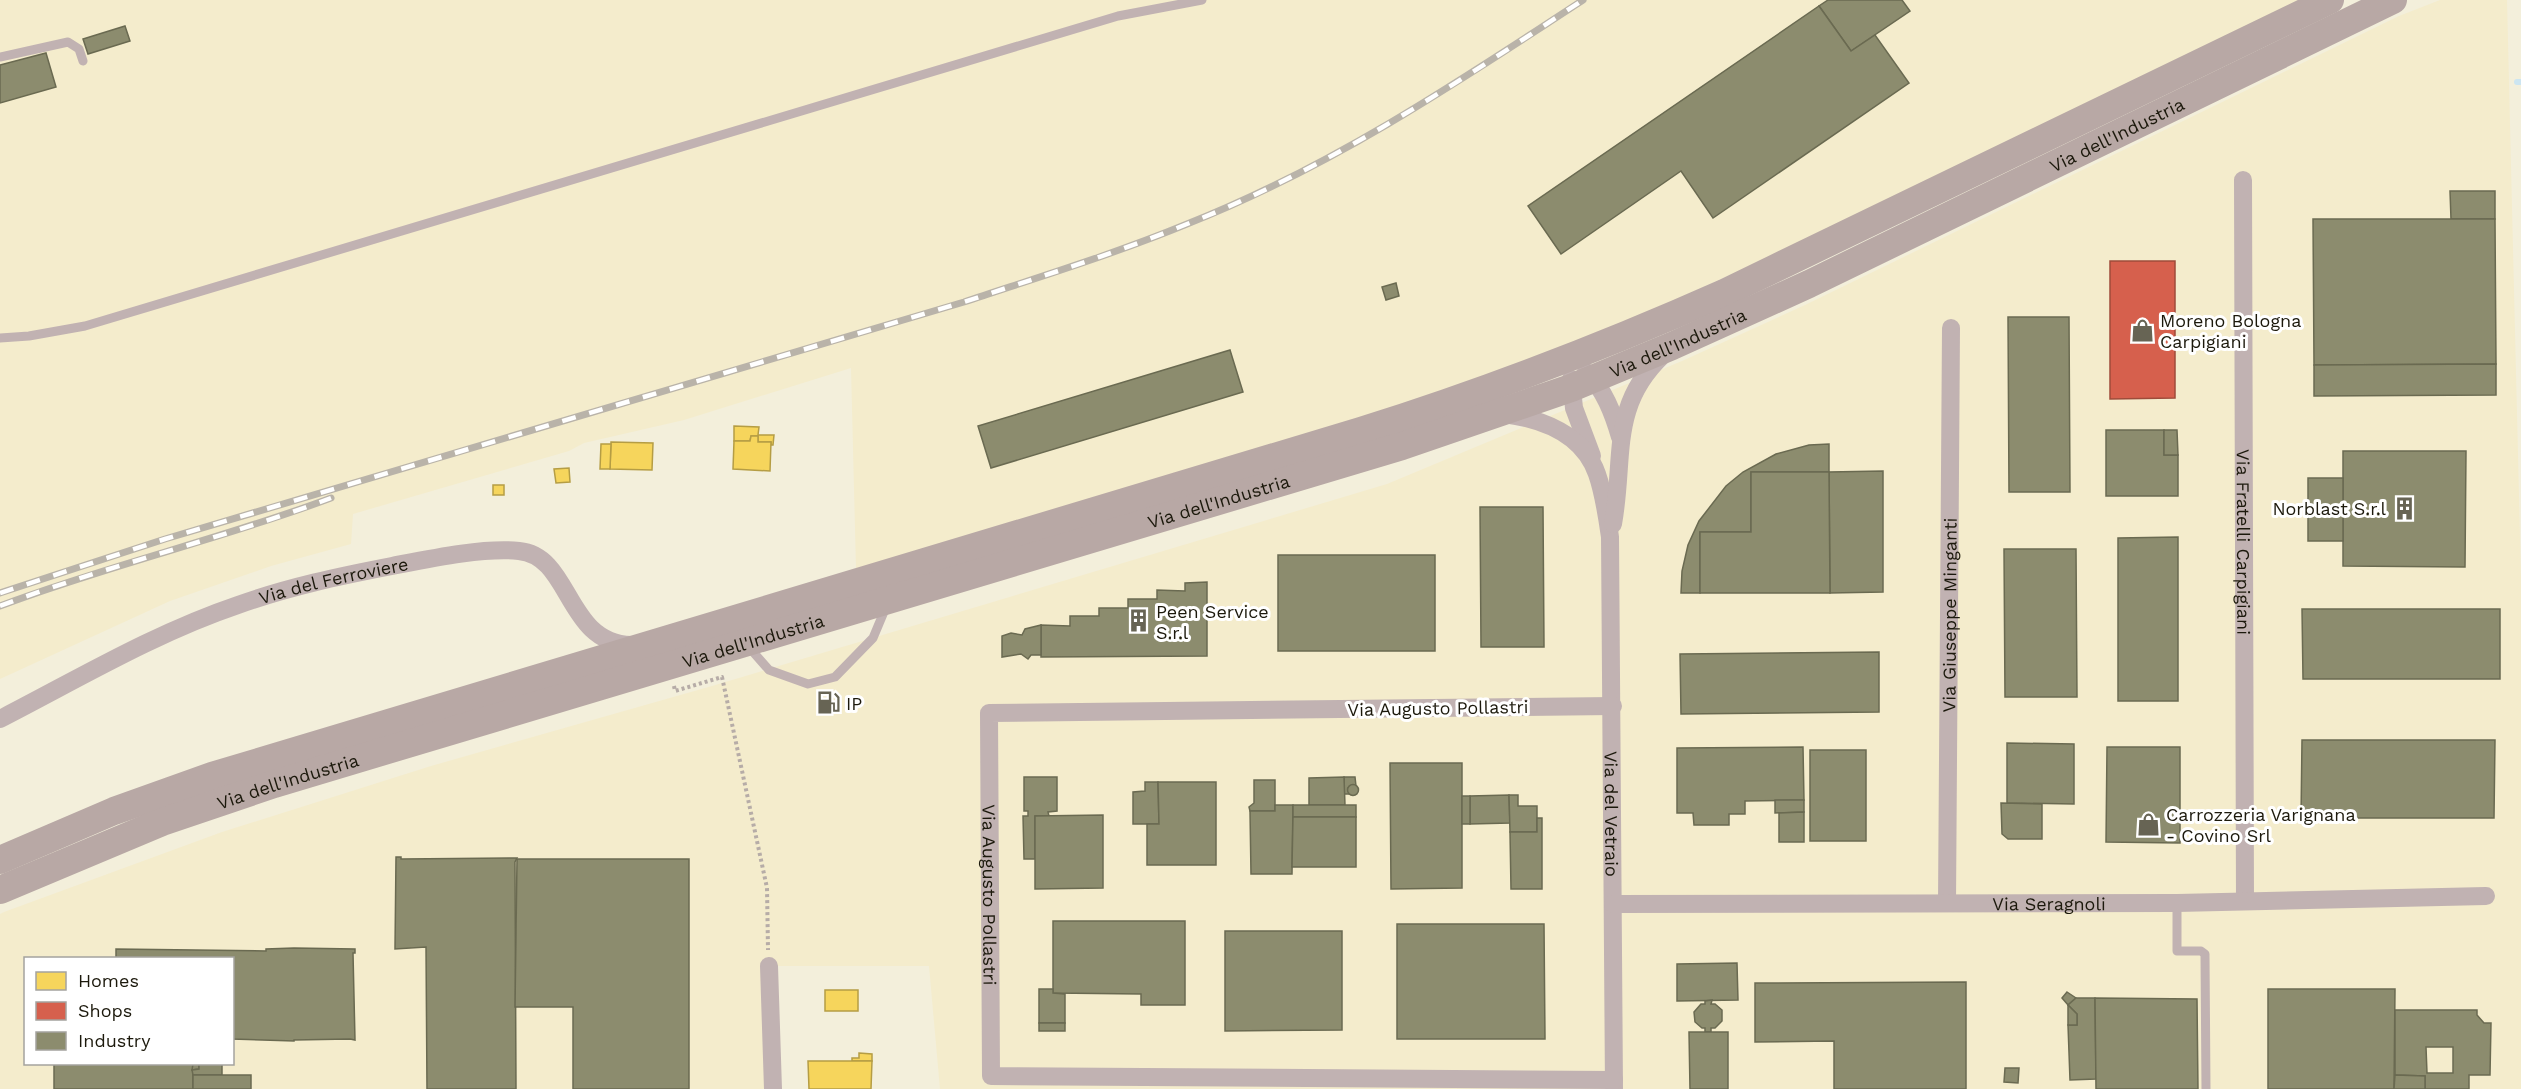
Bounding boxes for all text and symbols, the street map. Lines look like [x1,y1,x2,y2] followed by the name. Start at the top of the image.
[2046,93,2187,176] street label: Via dell'Industria
[1606,303,1749,381] street label: Via dell'Industria
[2160,310,2301,352] place label: Moreno Bologna Carpigiani
[2129,317,2155,343] shop icon: Moreno Bologna Carpigiani
[2233,449,2255,635] street label: Via Fratelli Carpigiani
[1145,470,1292,532] street label: Via dell'Industria
[2391,495,2417,521] building icon: Norblast S.r.l
[2272,498,2386,519] place label: Norblast S.r.l
[1938,518,1960,712] street label: Via Giuseppe Minganti
[256,553,410,608] street label: Via del Ferroviere
[1156,601,1269,643] place label: Peen Service S.r.l
[1125,608,1151,634] building icon: Peen Service S.r.l
[680,609,826,672] street label: Via dell'Industria
[815,690,841,716] fuel station icon: IP
[846,693,862,714] place label: IP
[1347,696,1529,720] street label: Via Augusto Pollastri
[214,749,361,813] street label: Via dell'Industria
[1601,751,1623,877] street label: Via del Vetraio
[979,804,1001,986] street label: Via Augusto Pollastri
[2166,804,2356,846] place label: Carrozzeria Varignana - Covino Srl
[2135,811,2161,837] shop icon: Carrozzeria Varignana - Covino Srl
[1992,893,2106,914] street label: Via Seragnoli
[24,957,234,1065] legend
[78,970,139,991] text: Homes
[78,1000,132,1021] text: Shops
[78,1030,151,1051] text: Industry

